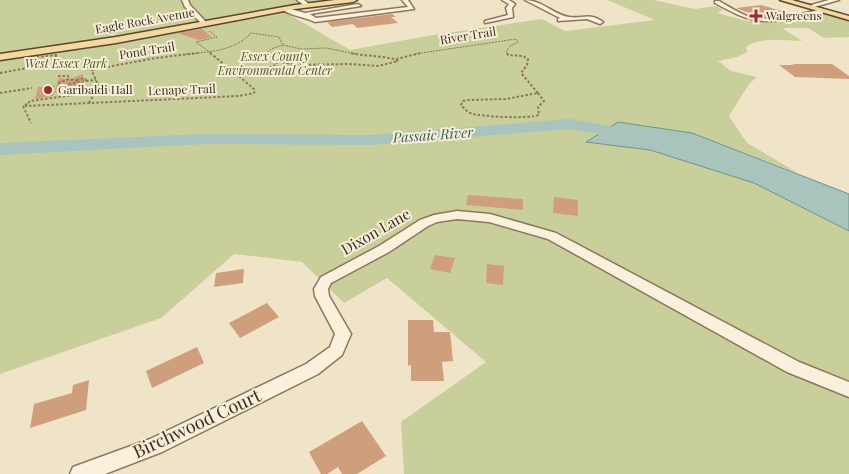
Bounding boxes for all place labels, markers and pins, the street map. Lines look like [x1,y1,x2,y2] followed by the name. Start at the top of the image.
[765,7,822,23] place label: Walgreens
[750,10,762,22] marker: Walgreens
[58,81,133,97] place label: Garibaldi Hall
[42,84,54,96] marker: Garibaldi Hall

